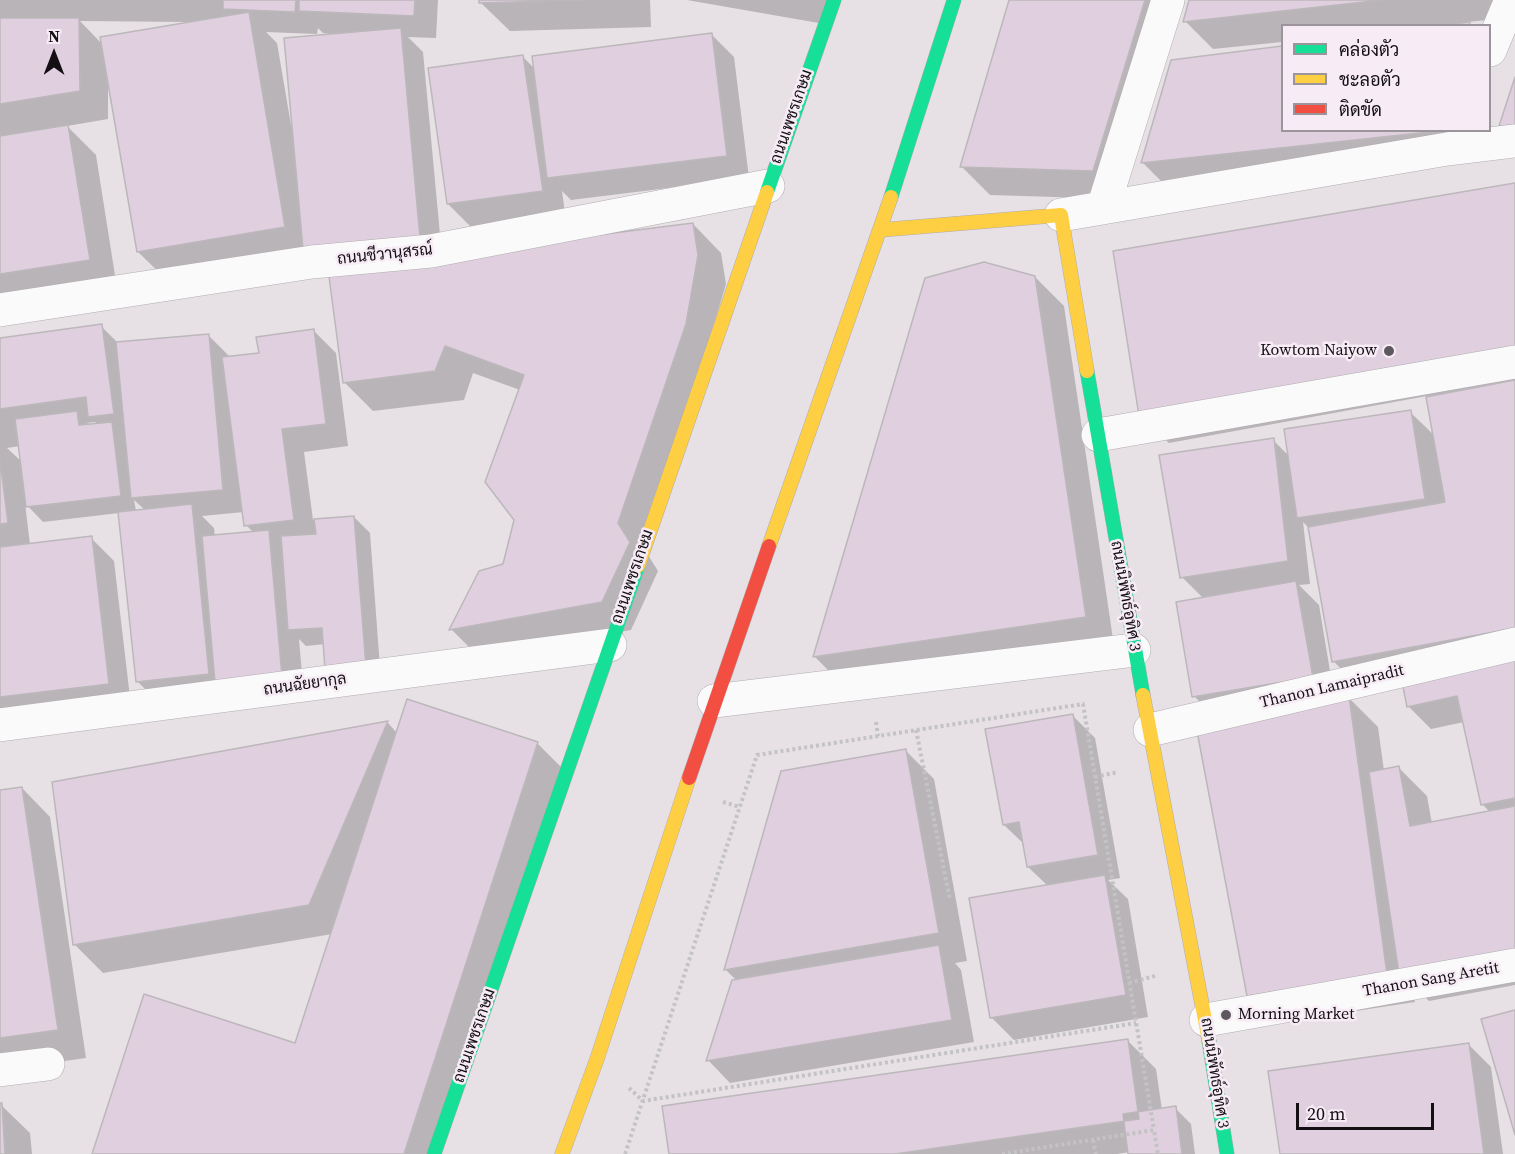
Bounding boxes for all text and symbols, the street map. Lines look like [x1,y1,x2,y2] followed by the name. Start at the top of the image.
[24,24,84,84] north arrow
[1281,24,1491,132] legend
[48,25,60,47] text: N
[1339,37,1399,62] text: คล่องตัว
[767,67,817,167] street label: ถนนเพชรเกษม
[1339,67,1401,92] text: ชะลอตัว
[1339,97,1382,122] text: ติดขัด
[336,240,434,270] street label: ถนนชีวานุสรณ์
[1260,341,1377,361] place label: Kowtom Naiyow
[1382,344,1396,358] marker: Kowtom Naiyow
[608,527,658,627] street label: ถนนเพชรเกษม
[1106,539,1144,653] street label: ถนนนิพัทธ์อุทิศ 3
[1258,661,1406,713] street label: Thanon Lamaipradit
[262,670,348,700] street label: ถนนฉัยยากุล
[1361,959,1501,1001] street label: Thanon Sang Aretit
[450,986,500,1086] street label: ถนนเพชรเกษม
[1238,1005,1354,1025] place label: Morning Market
[1219,1008,1233,1022] marker: Morning Market
[1196,1016,1232,1130] street label: ถนนนิพัทธ์อุทิศ 3
[1299,1091,1437,1129] scale bar
[1307,1101,1345,1126] text: 20 m

